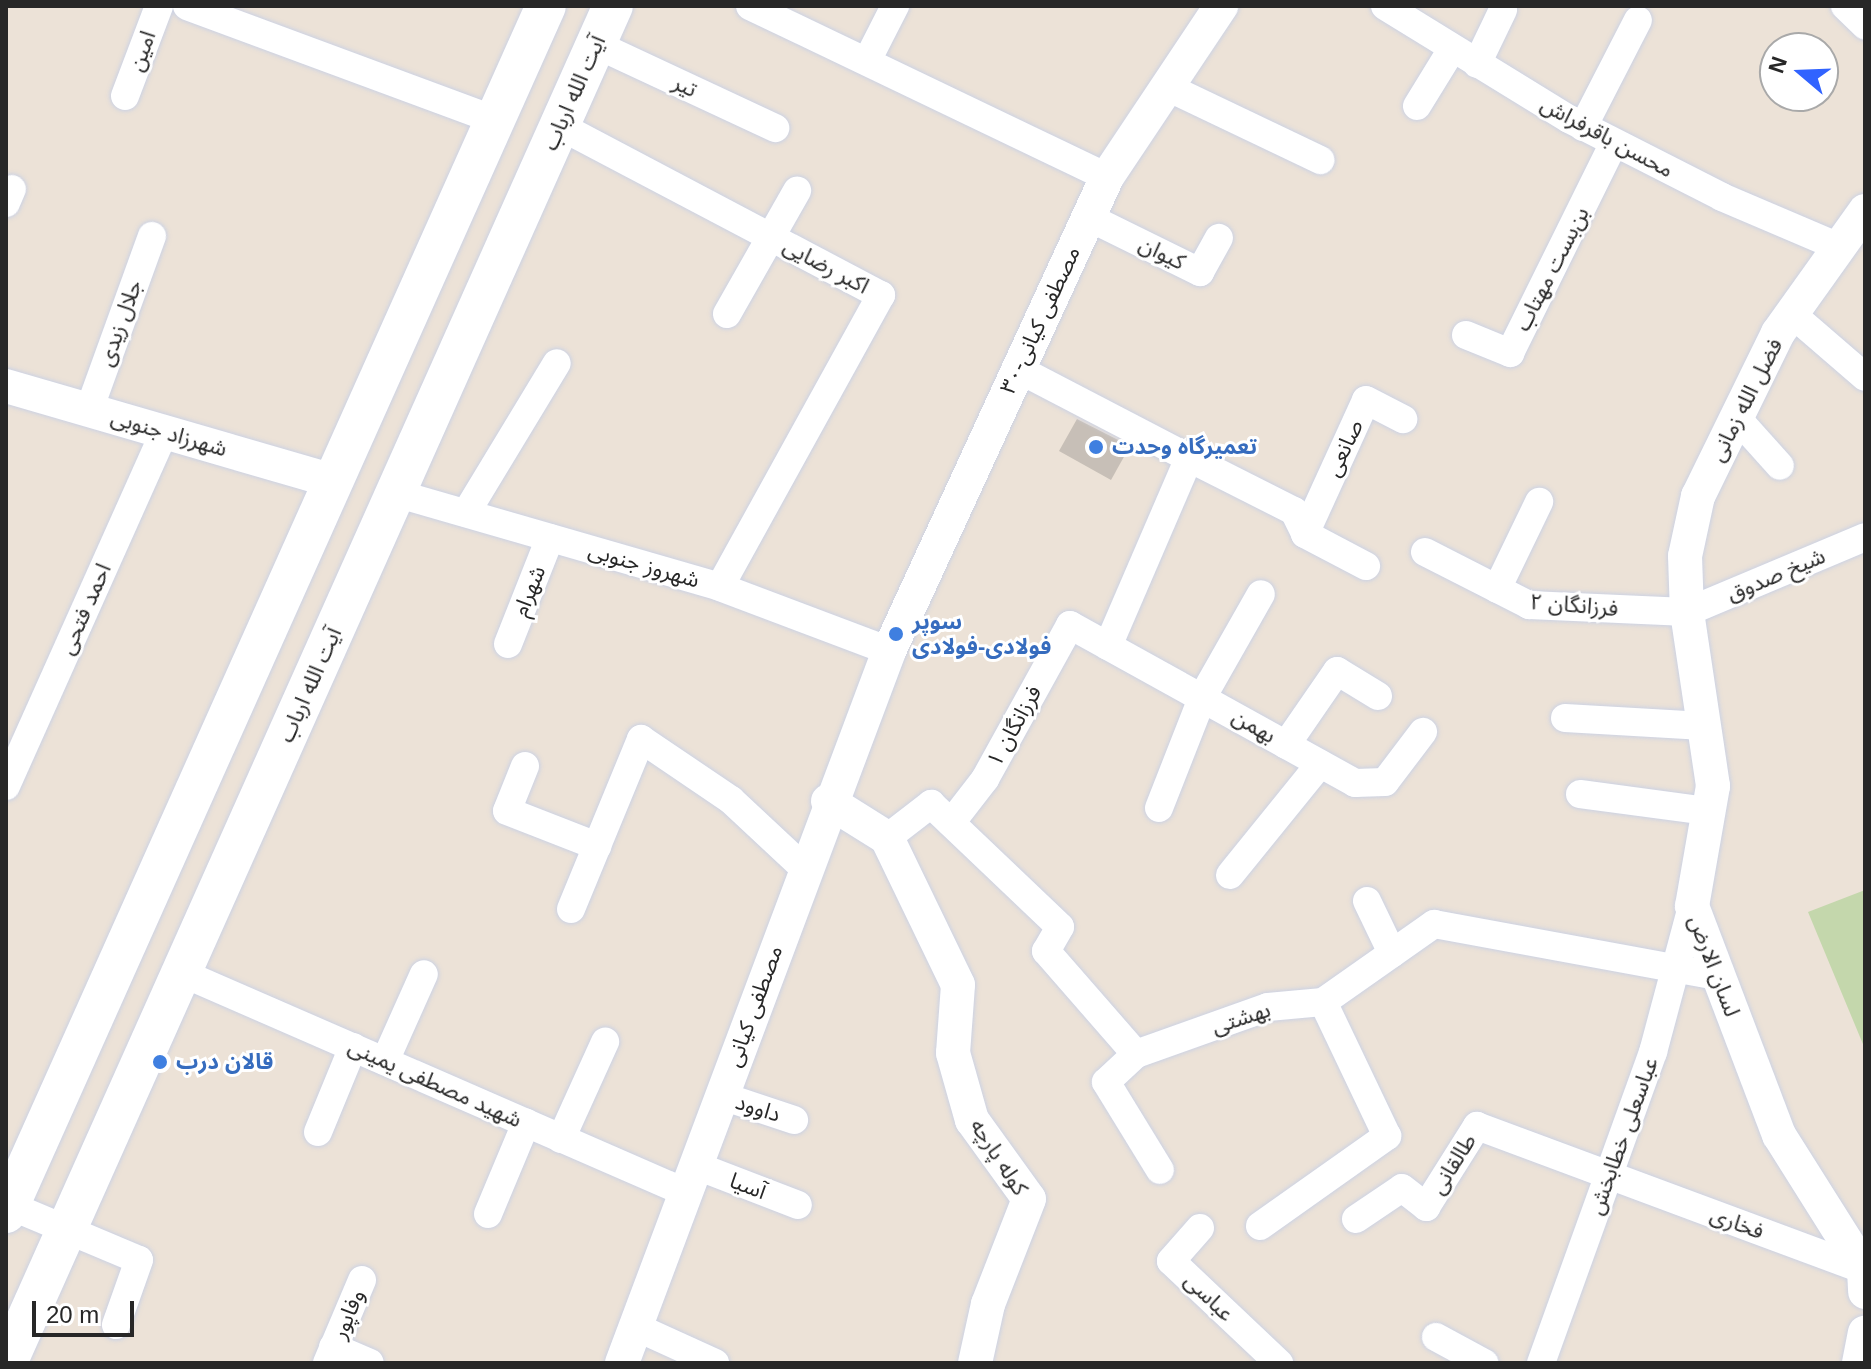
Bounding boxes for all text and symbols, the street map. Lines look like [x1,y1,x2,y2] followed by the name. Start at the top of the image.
[123,27,161,75] street label: امین
[537,31,611,155] street label: آیت الله ارباب
[1759,32,1839,112] north arrow
[1763,53,1792,76] text: N
[669,69,701,103] street label: تیر
[1536,91,1678,183] street label: محسن باقرفراش
[1509,202,1595,336] street label: بن‌بست مهتاب
[1135,231,1189,275] street label: کیوان
[779,232,873,300] street label: اکبر رضایی
[994,242,1086,398] street label: ۳۰-مصطفی کیانی
[92,276,148,370] street label: جلال زیدی
[1704,334,1788,466] street label: فضل الله زمانی
[108,404,230,462] street label: شهرزاد جنوبی
[1319,415,1369,481] street label: صانعی
[1112,434,1257,460] place label: تعمیرگاه وحدت
[1087,438,1105,456] marker: تعمیرگاه وحدت
[586,537,702,593] street label: شهروز جنوبی
[1723,542,1829,608] street label: شیخ صدوق
[53,559,117,659] street label: احمد فتحی
[507,562,551,620] street label: شهرام
[1529,588,1619,622] street label: فرزانگان ۲
[912,608,1051,660] place label: سوپر فولادی-فولادی
[273,623,347,747] street label: آیت الله ارباب
[887,625,905,643] marker: سوپر فولادی-فولادی
[981,681,1047,771] street label: فرزانگان ۱
[1228,703,1280,749] street label: بهمن
[1683,912,1745,1020] street label: لسان الارض
[720,942,788,1070] street label: مصطفی کیانی
[1208,996,1274,1040] street label: بهشتی
[344,1033,526,1133] street label: شهید مصطفی یمینی
[176,1049,273,1075] place label: قالان درب
[151,1053,169,1071] marker: قالان درب
[1582,1054,1664,1218] street label: عباسعلی خطابخش
[732,1088,784,1128] street label: داوود
[965,1114,1033,1200] street label: کوله پارچه
[1424,1129,1482,1199] street label: طالقانی
[726,1167,770,1205] street label: آسیا
[1707,1201,1767,1245] street label: فخاری
[1179,1267,1239,1327] street label: عباسی
[36,1285,138,1335] scale bar
[326,1285,370,1343] street label: وفاپور
[46,1301,99,1328] text: 20 m

